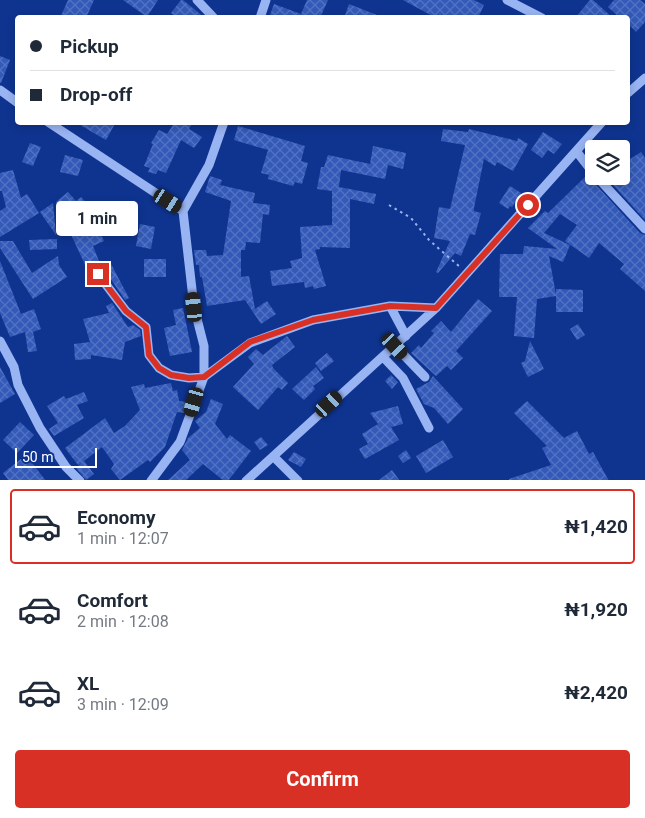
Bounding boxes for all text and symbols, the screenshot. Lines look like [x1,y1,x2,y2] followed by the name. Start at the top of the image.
[60,35,119,58] text: Pickup
[60,83,132,106] text: Drop-off
[585,140,630,185] map controls
[585,140,630,185] button: layers
[151,187,184,215] car
[517,194,539,216] route start
[57,202,139,236] callout: 1 min
[77,209,117,228] text: 1 min
[87,263,109,285] route end
[184,291,203,323] car
[379,330,410,362] car
[182,386,205,418] car
[312,388,345,420] car
[15,446,98,469] scale bar
[22,449,54,465] text: 50 m
[17,504,62,549] icon: car
[77,506,156,529] text: Economy
[564,515,628,538] text: ₦1,420
[77,529,169,548] text: 1 min · 12:07
[17,587,62,632] icon: car
[77,589,148,612] text: Comfort
[564,598,628,621] text: ₦1,920
[77,612,169,631] text: 2 min · 12:08
[17,670,62,715] icon: car
[77,672,99,695] text: XL
[564,681,628,704] text: ₦2,420
[77,695,169,714] text: 3 min · 12:09
[15,750,630,808] button: Confirm

